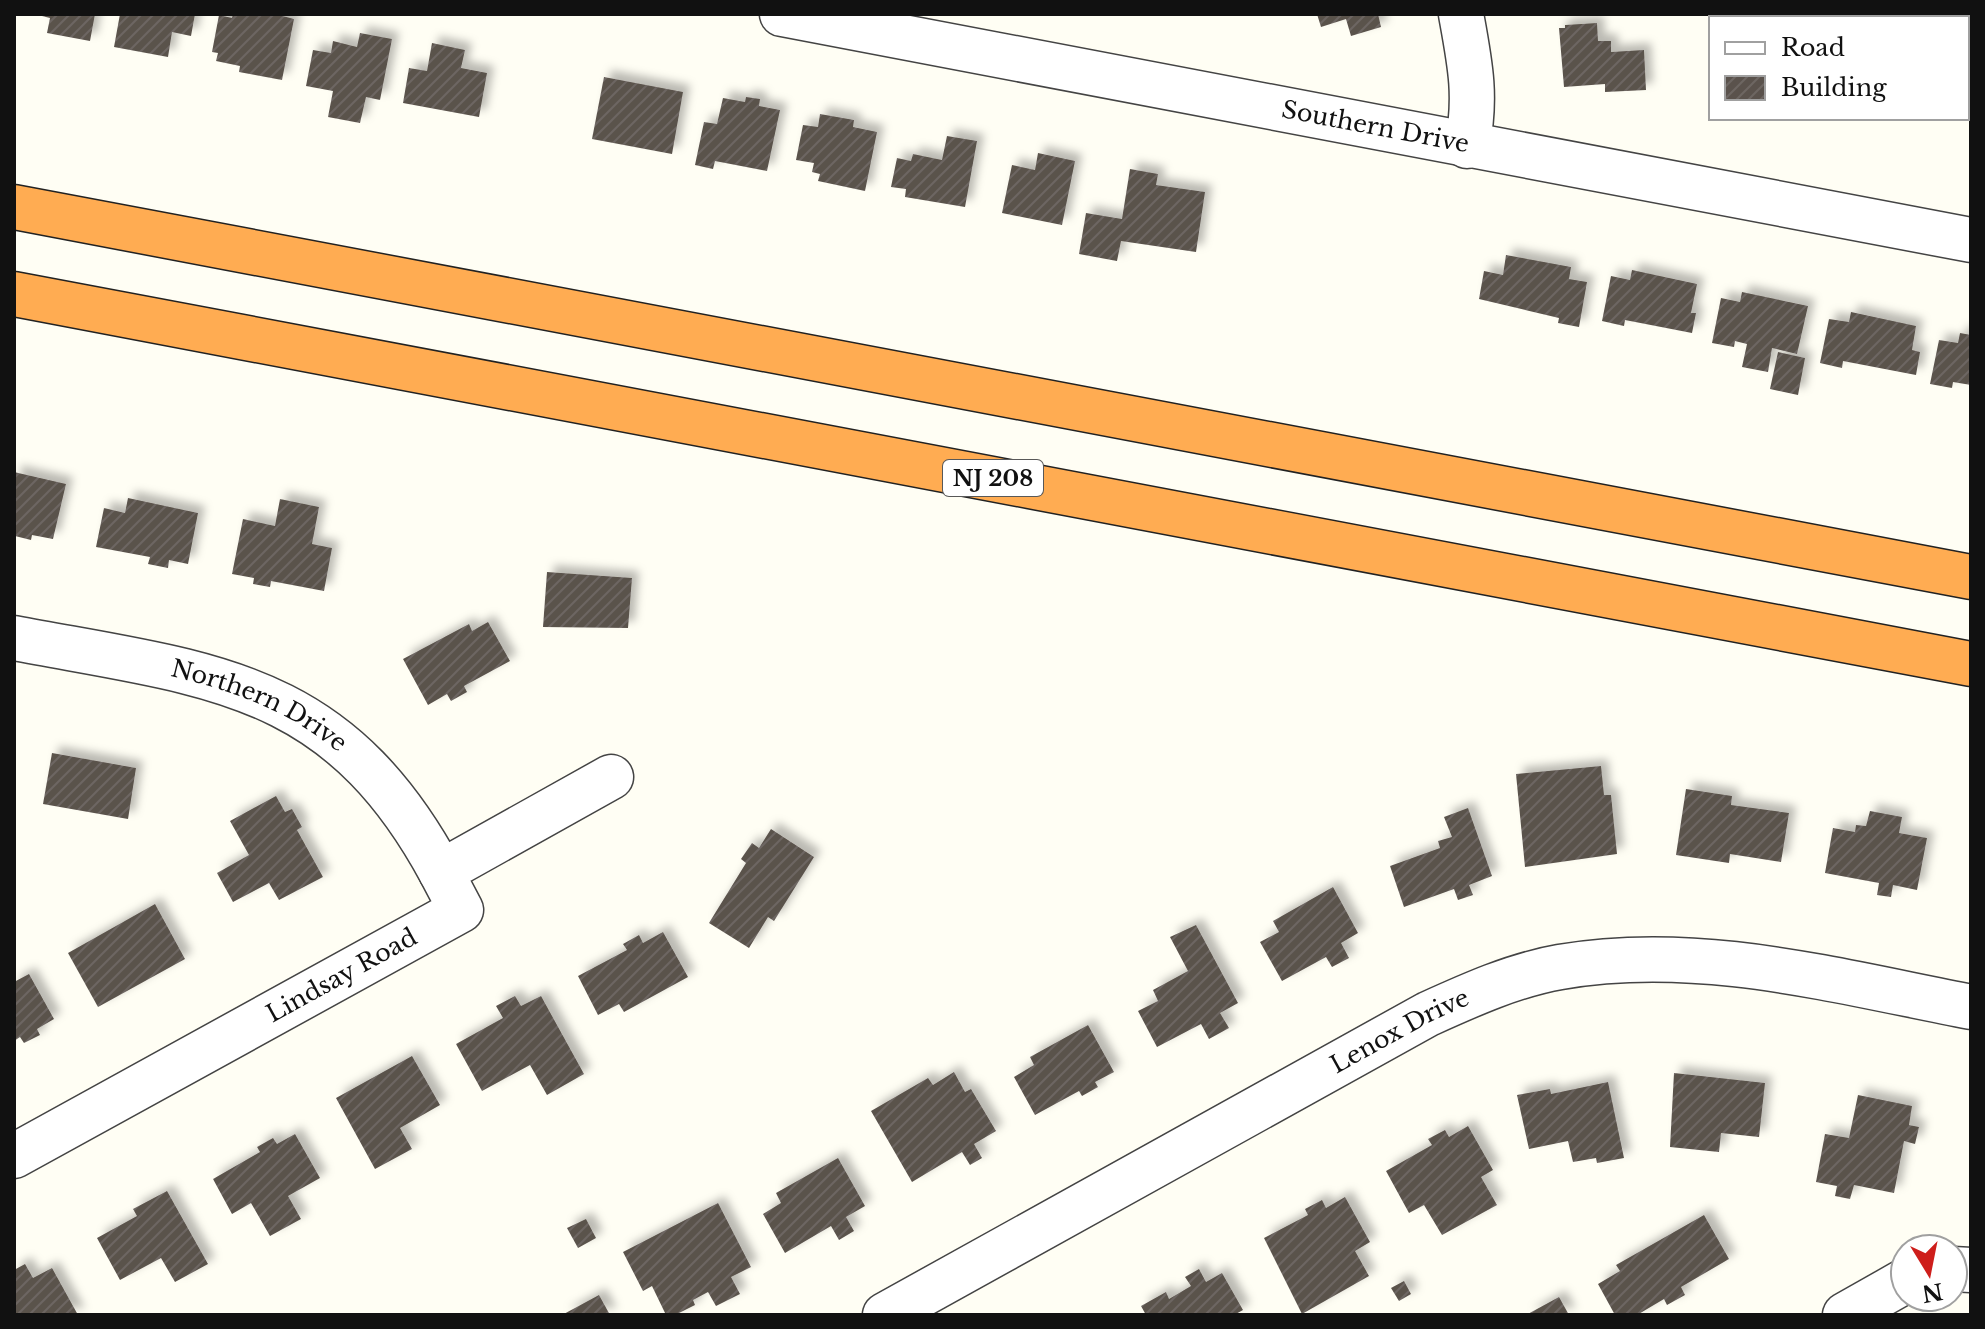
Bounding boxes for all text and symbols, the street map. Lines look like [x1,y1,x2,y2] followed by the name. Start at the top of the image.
[1709,16,1969,120] legend
[1781,33,1845,62] text: Road
[1781,73,1887,102] text: Building
[1279,94,1472,158] street label: Southern Drive
[943,460,1043,496] road number: NJ 208
[168,653,353,757] street label: Northern Drive
[261,922,422,1028] street label: Lindsay Road
[1325,983,1473,1079] street label: Lenox Drive
[1889,1233,1969,1313] north arrow
[1920,1277,1945,1307] text: N

